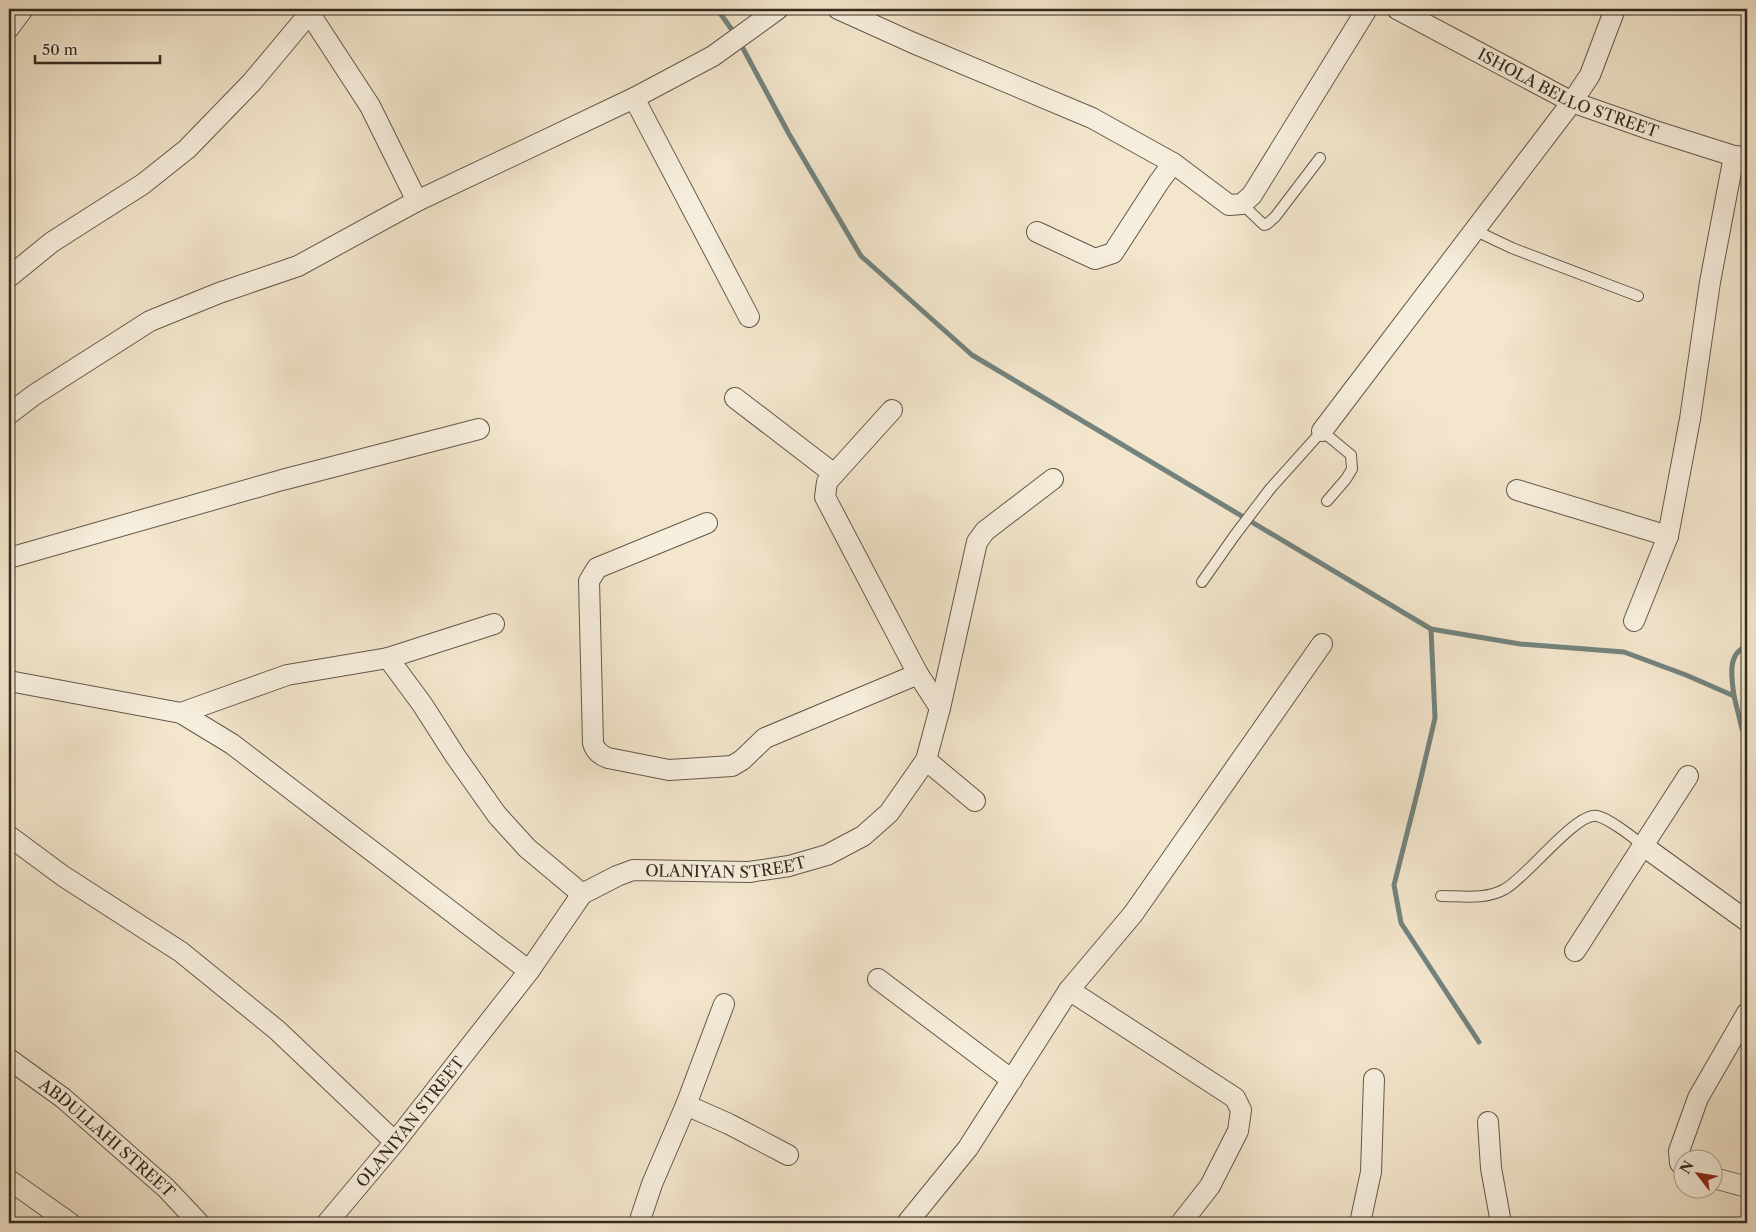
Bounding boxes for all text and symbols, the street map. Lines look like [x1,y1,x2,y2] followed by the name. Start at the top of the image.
[35,32,160,64] scale bar
[42,40,78,59] text: 50 m
[1474,44,1661,141] street label: ISHOLA BELLO STREET
[645,852,809,882] street label: OLANIYAN STREET
[352,1052,468,1191] street label: OLANIYAN STREET
[35,1074,179,1201] street label: ABDULLAHI STREET
[1674,1150,1724,1200] north arrow
[1676,1157,1698,1177] text: N

